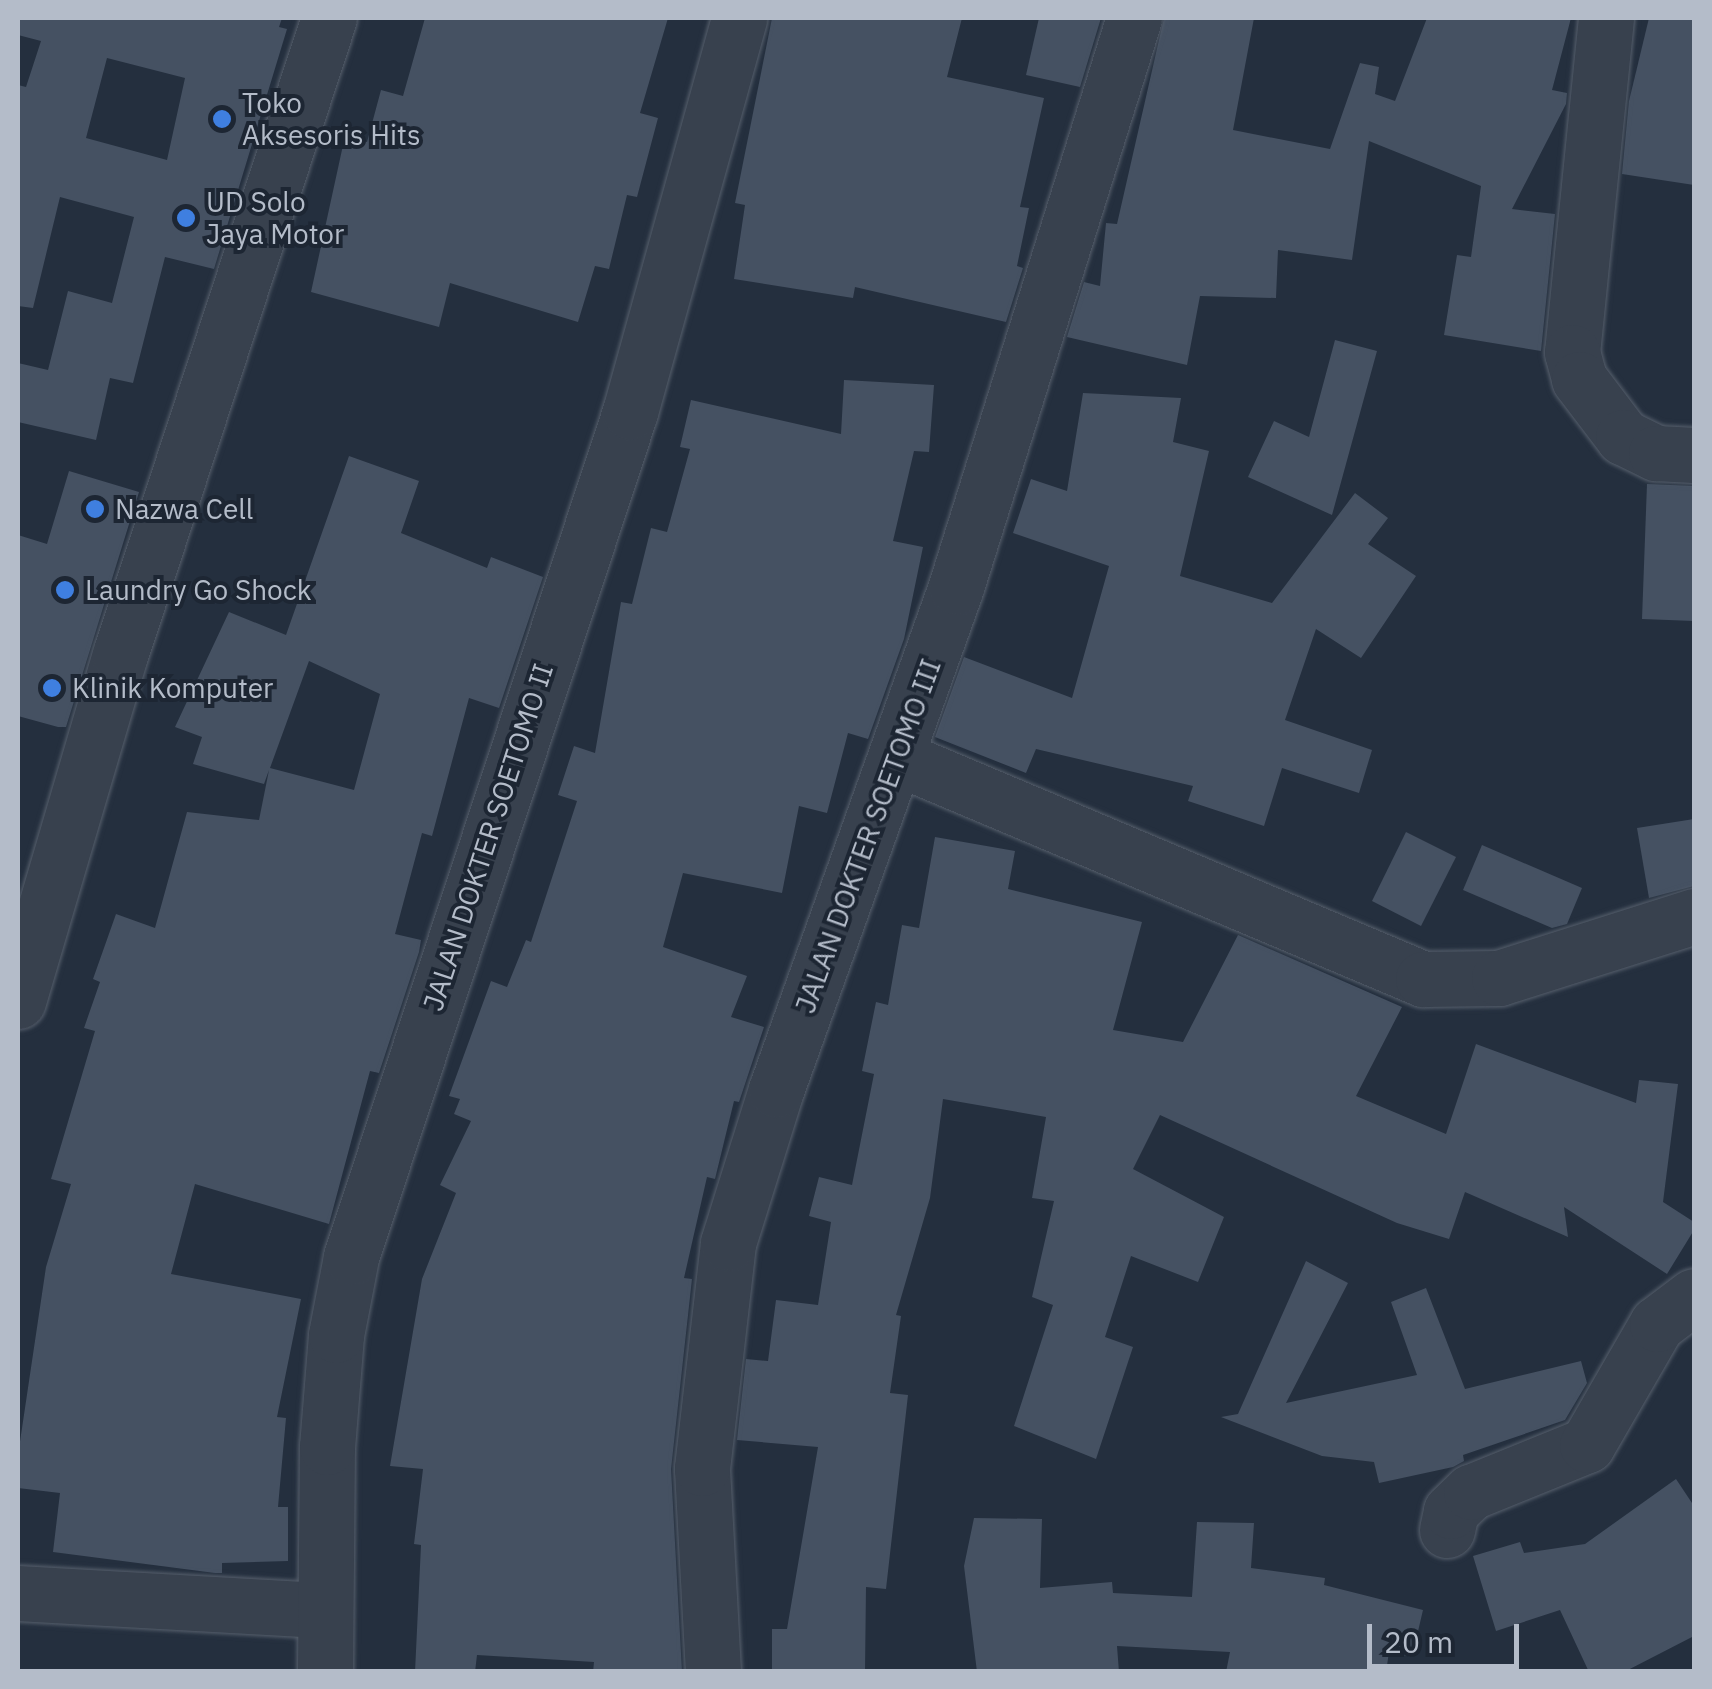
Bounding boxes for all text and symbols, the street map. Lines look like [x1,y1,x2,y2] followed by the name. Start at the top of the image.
[242,86,421,152] place label: Toko Aksesoris Hits
[211,108,233,130] marker: Toko Aksesoris Hits
[206,185,344,251] place label: UD Solo Jaya Motor
[175,207,197,229] marker: UD Solo Jaya Motor
[115,492,253,526] place label: Nazwa Cell
[84,498,106,520] marker: Nazwa Cell
[85,573,312,607] place label: Laundry Go Shock
[54,579,76,601] marker: Laundry Go Shock
[788,654,948,1018] street label: JALAN DOKTER SOETOMO III
[416,659,560,1015] street label: JALAN DOKTER SOETOMO II
[72,671,273,705] place label: Klinik Komputer
[41,677,63,699] marker: Klinik Komputer
[1372,1604,1524,1666] scale bar
[1384,1622,1453,1661] text: 20 m

